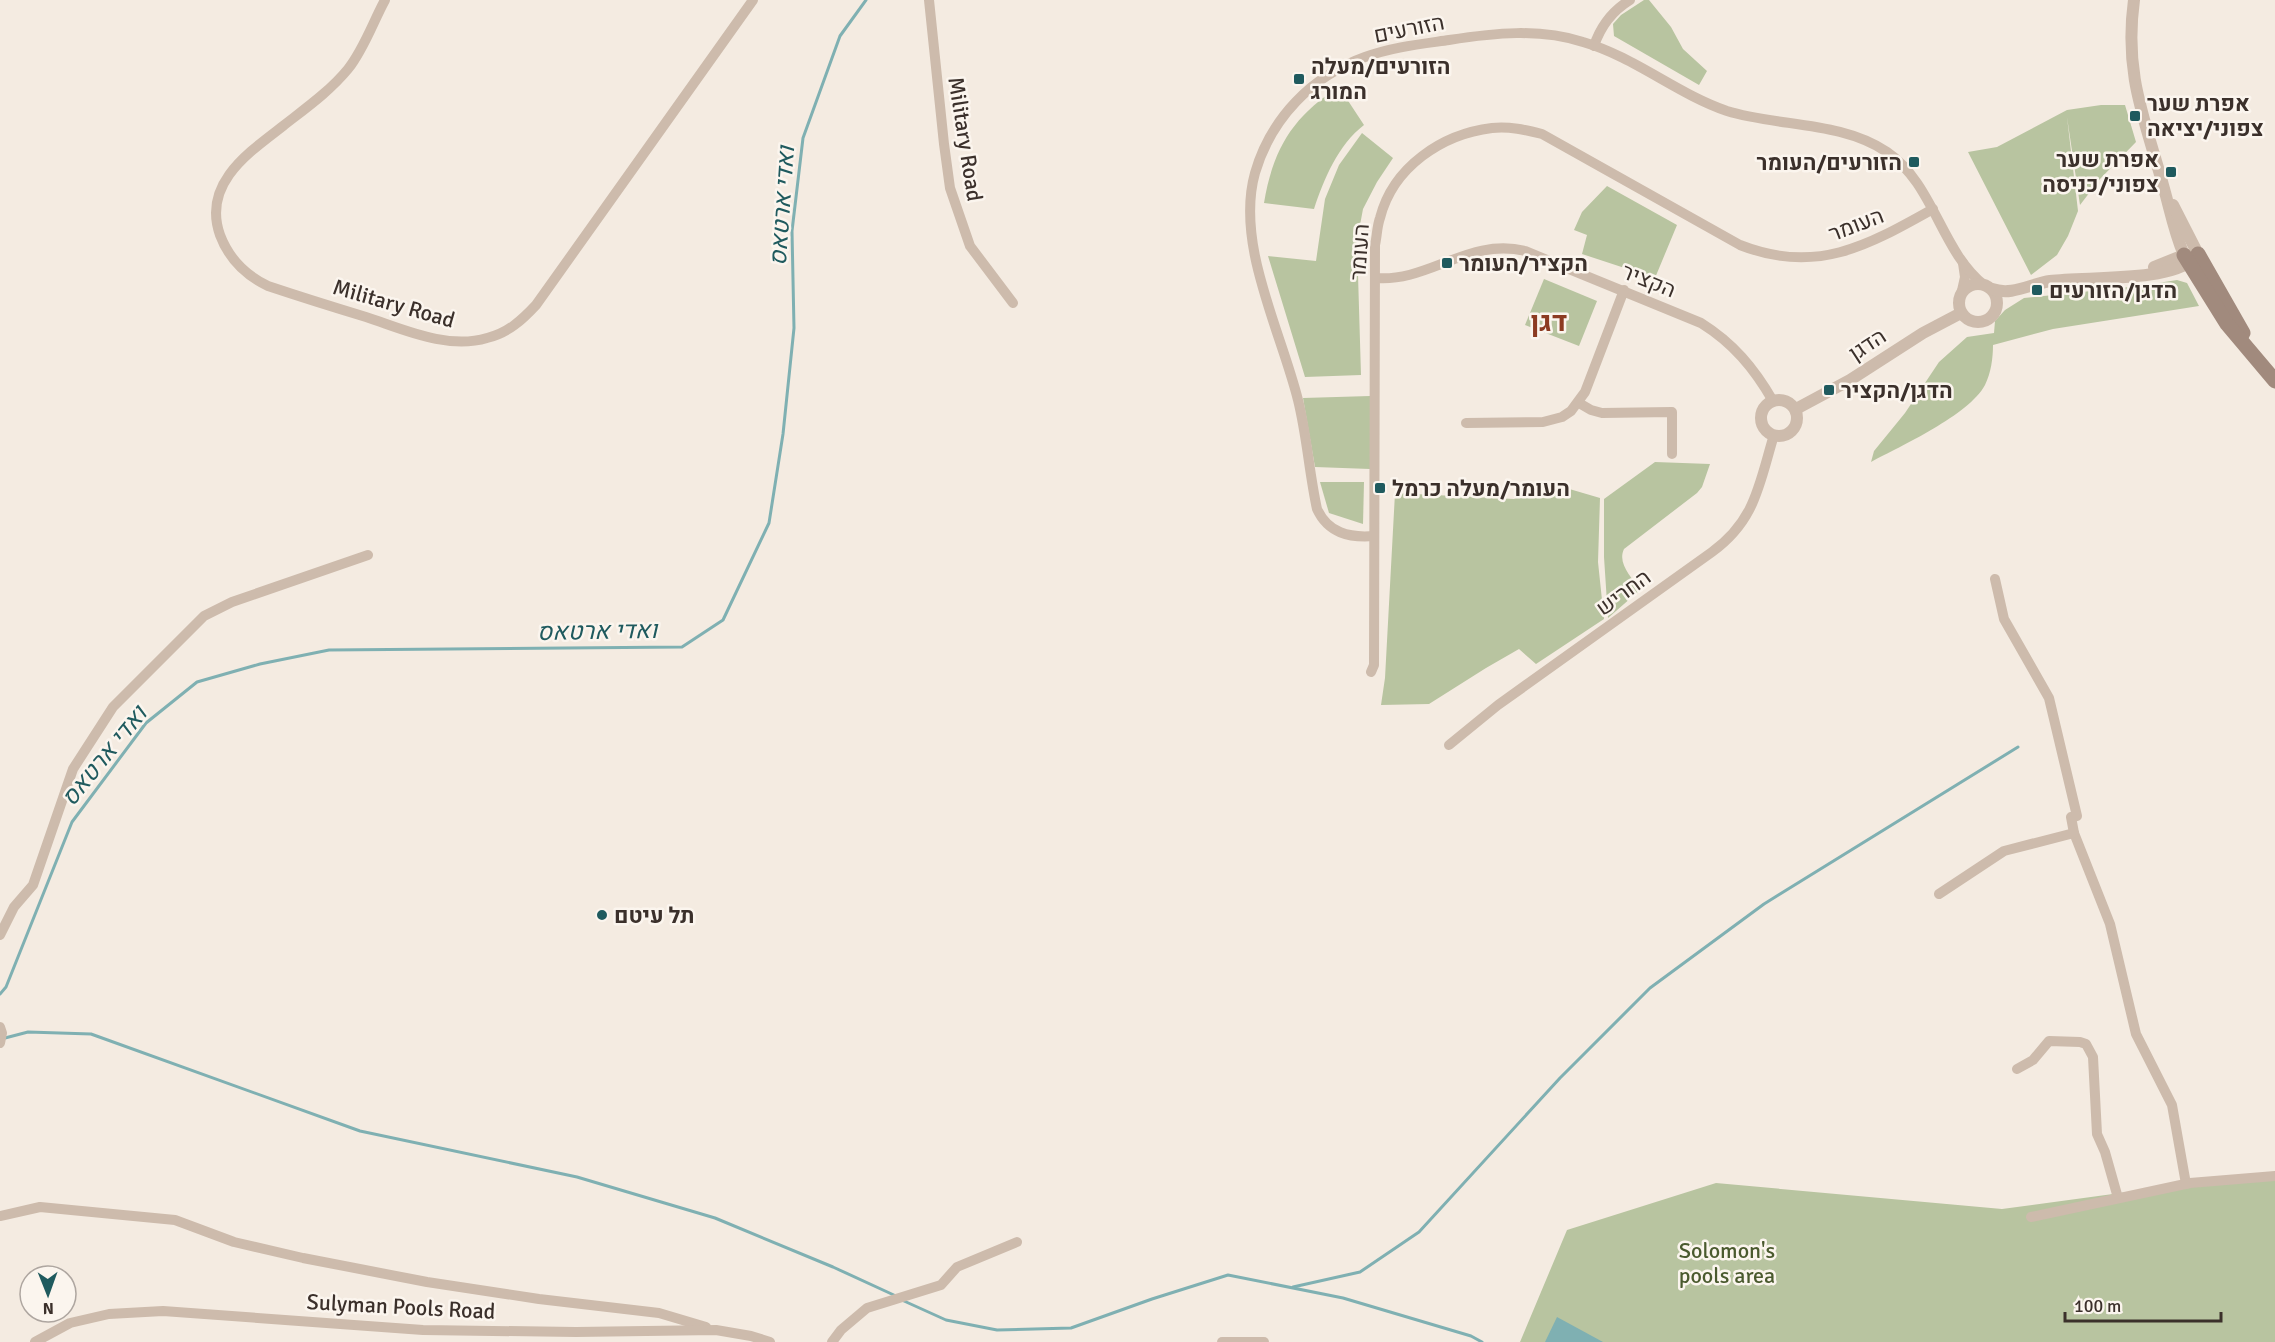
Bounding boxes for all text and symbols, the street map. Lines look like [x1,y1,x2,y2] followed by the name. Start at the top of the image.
[1372,8,1447,49] street label: הזורעים
[1311,53,1450,105] place label: הזורעים/מעלה המורג
[1292,72,1306,86] marker: הזורעים/מעלה המורג
[942,75,989,203] street label: Military Road
[2147,90,2264,142] place label: אפרת שער צפוני/יציאה
[2128,109,2142,123] marker: אפרת שער צפוני/יציאה
[763,143,801,267] water label: ואדי ארטאס
[2042,146,2159,198] place label: אפרת שער צפוני/כניסה
[1757,149,1902,176] place label: הזורעים/העומר
[1907,155,1921,169] marker: הזורעים/העומר
[2164,165,2178,179] marker: אפרת שער צפוני/כניסה
[1825,202,1888,247] street label: העומר
[1344,223,1375,281] street label: העומר
[1459,250,1588,277] place label: הקציר/העומר
[1440,256,1454,270] marker: הקציר/העומר
[1618,257,1680,303] street label: הקציר
[330,273,458,334] street label: Military Road
[2049,277,2177,304] place label: הדגן/הזורעים
[2030,283,2044,297] marker: הדגן/הזורעים
[1531,305,1567,339] district label: דגן
[1843,322,1891,366] street label: הדגן
[1841,377,1953,404] place label: הדגן/הקציר
[1822,383,1836,397] marker: הדגן/הקציר
[1392,475,1570,502] place label: העומר/מעלה כרמל
[1373,481,1387,495] marker: העומר/מעלה כרמל
[1591,564,1656,621] street label: החריש
[537,615,659,647] water label: ואדי ארטאס
[55,698,155,812] water label: ואדי ארטאס
[614,902,695,929] place label: תל עיטם
[595,908,609,922] marker: תל עיטם
[1679,1237,1775,1289] park label: Solomon's pools area
[18,1264,78,1324] north arrow
[2065,1285,2221,1323] scale bar
[306,1288,496,1325] street label: Sulyman Pools Road
[2074,1295,2121,1317] text: 100 m
[43,1298,54,1318] text: N

